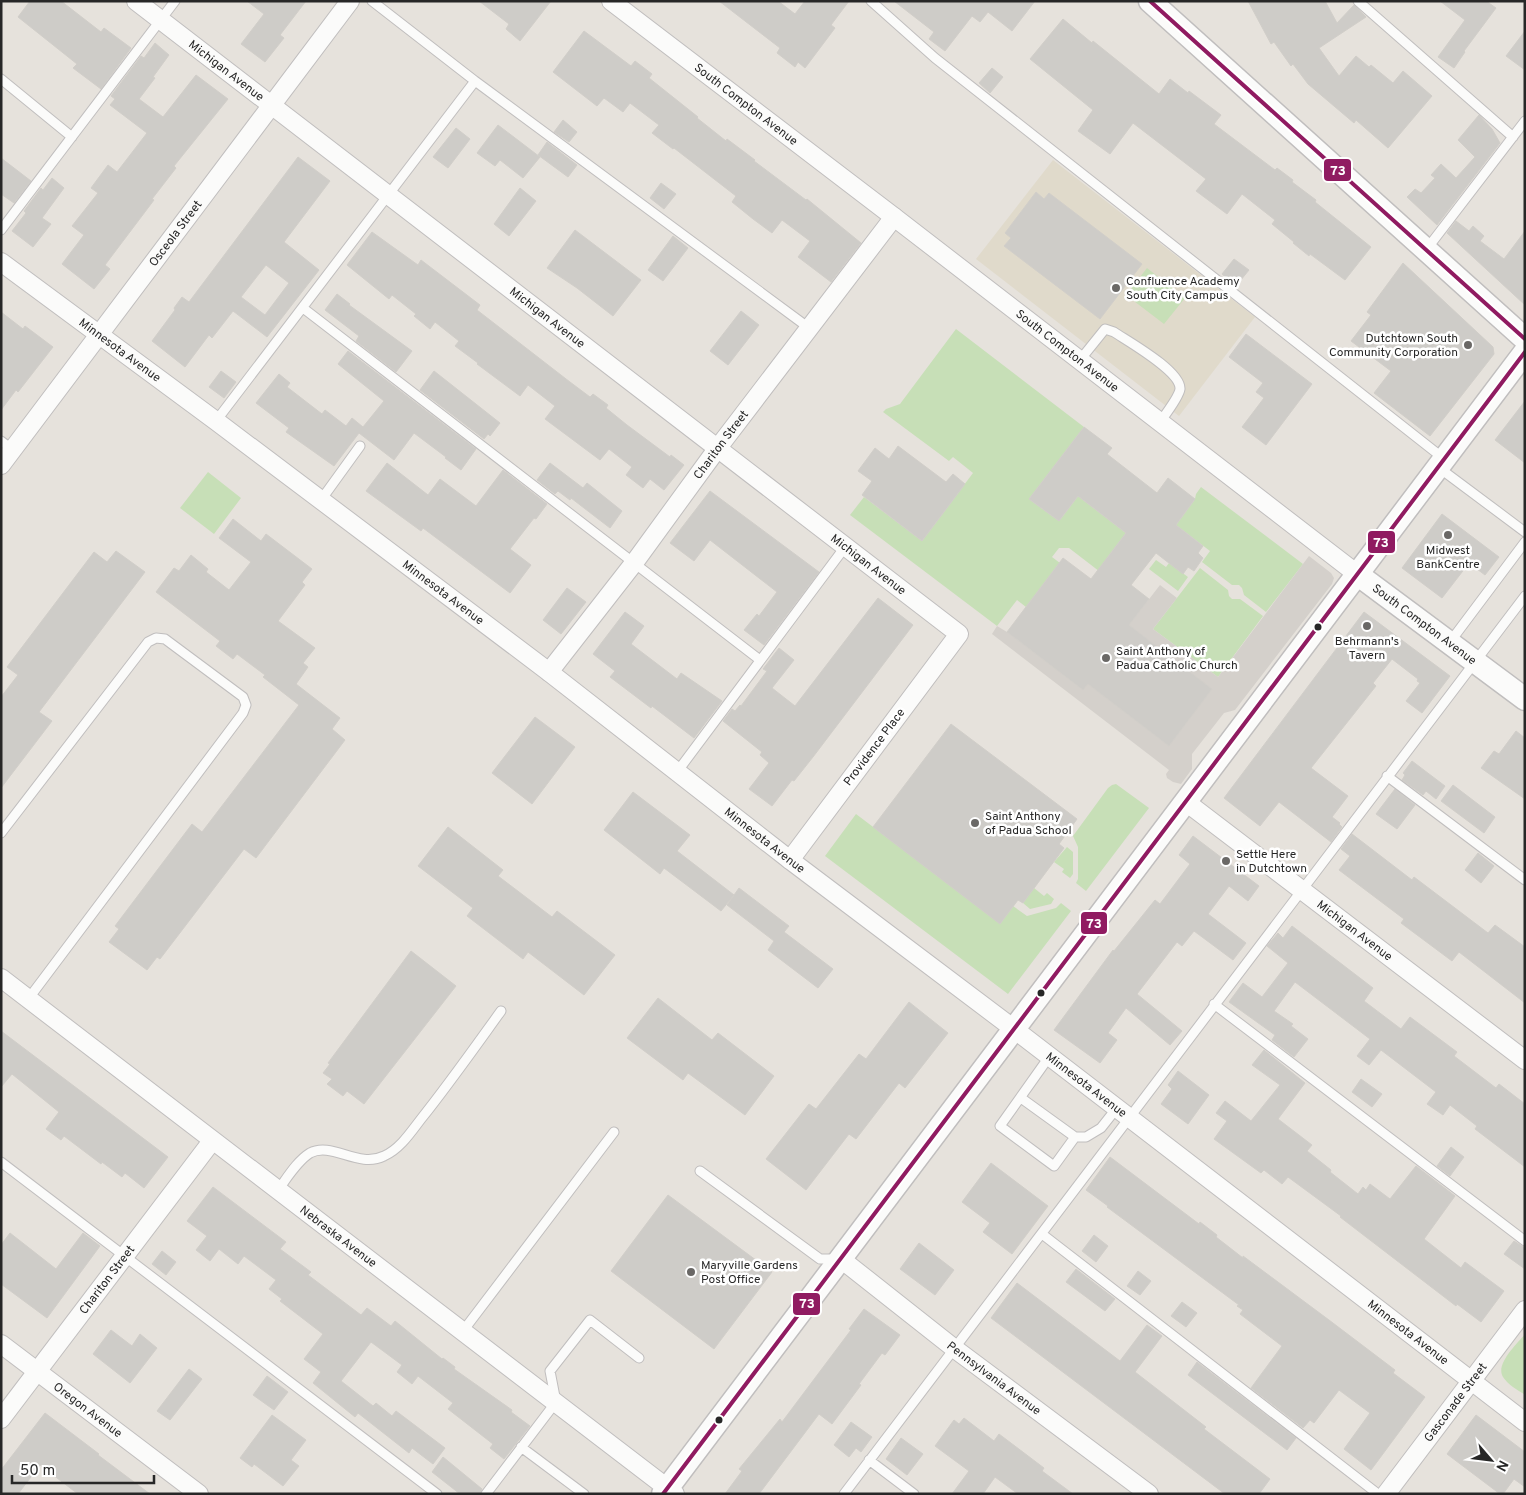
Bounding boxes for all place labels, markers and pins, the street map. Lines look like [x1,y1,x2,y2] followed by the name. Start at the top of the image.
[1126,274,1240,304] place label: Confluence Academy South City Campus
[1110,282,1122,294] marker: Confluence Academy South City Campus
[1329,331,1458,361] place label: Dutchtown South Community Corporation
[1462,339,1474,351] marker: Dutchtown South Community Corporation
[1442,529,1454,541] marker: Midwest BankCentre
[1416,543,1480,573] place label: Midwest BankCentre
[1361,620,1373,632] marker: Behrmann's Tavern
[1313,622,1323,632] unlabelled marker
[1335,634,1399,664] place label: Behrmann's Tavern
[1116,644,1238,674] place label: Saint Anthony of Padua Catholic Church
[1100,652,1112,664] marker: Saint Anthony of Padua Catholic Church
[985,809,1072,839] place label: Saint Anthony of Padua School
[969,817,981,829] marker: Saint Anthony of Padua School
[1236,847,1307,877] place label: Settle Here in Dutchtown
[1220,855,1232,867] marker: Settle Here in Dutchtown
[1036,988,1046,998] unlabelled marker
[701,1258,798,1288] place label: Maryville Gardens Post Office
[685,1266,697,1278] marker: Maryville Gardens Post Office
[714,1415,724,1425] unlabelled marker

